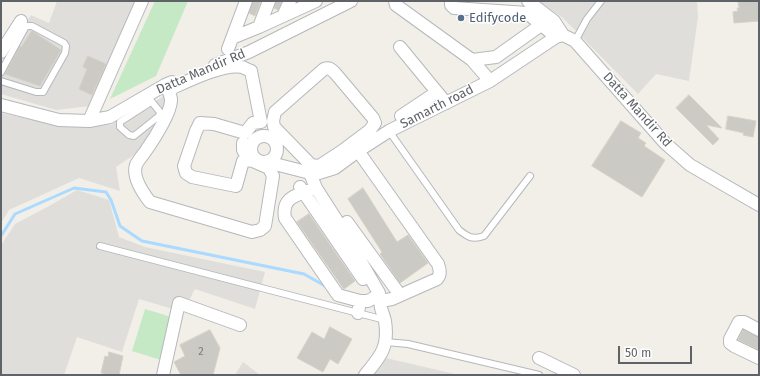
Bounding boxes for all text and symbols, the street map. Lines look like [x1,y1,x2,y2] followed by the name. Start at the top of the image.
[469,10,526,26] place label: Edifycode
[456,13,466,23] marker: Edifycode
[154,46,248,98] street label: Datta Mandir Rd
[599,69,675,151] street label: Datta Mandir Rd
[398,82,476,132] street label: Samarth road
[620,338,694,364] scale bar
[198,345,204,359] house number: 2
[625,346,651,360] text: 50 m

